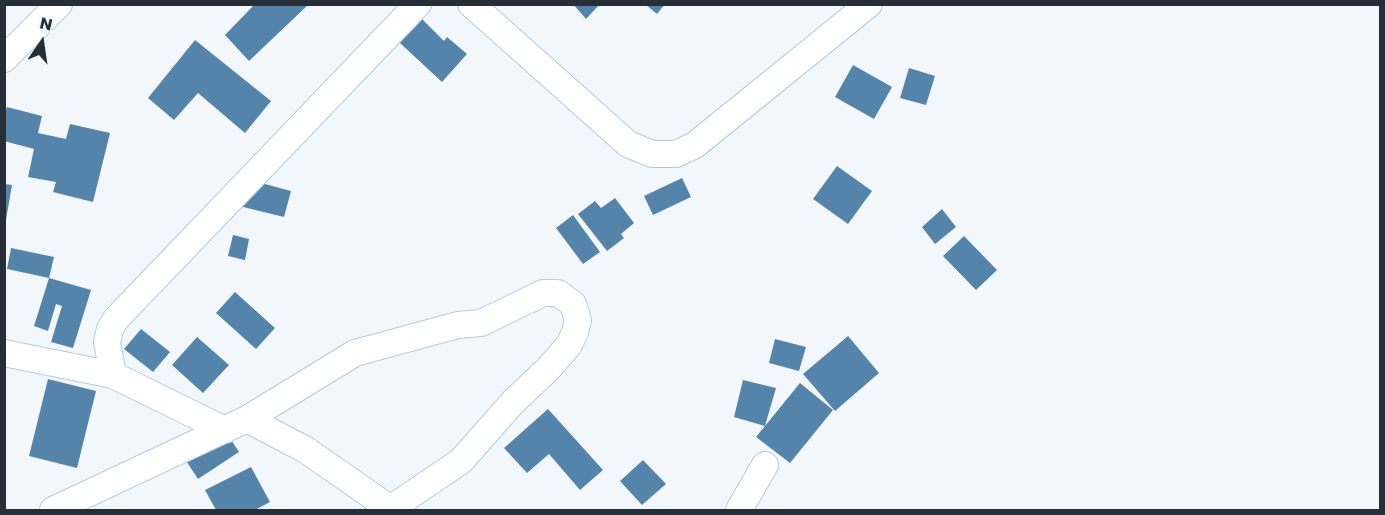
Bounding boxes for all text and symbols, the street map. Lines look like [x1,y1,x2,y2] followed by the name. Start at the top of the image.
[38,11,55,37] text: N
[12,12,72,72] north arrow

